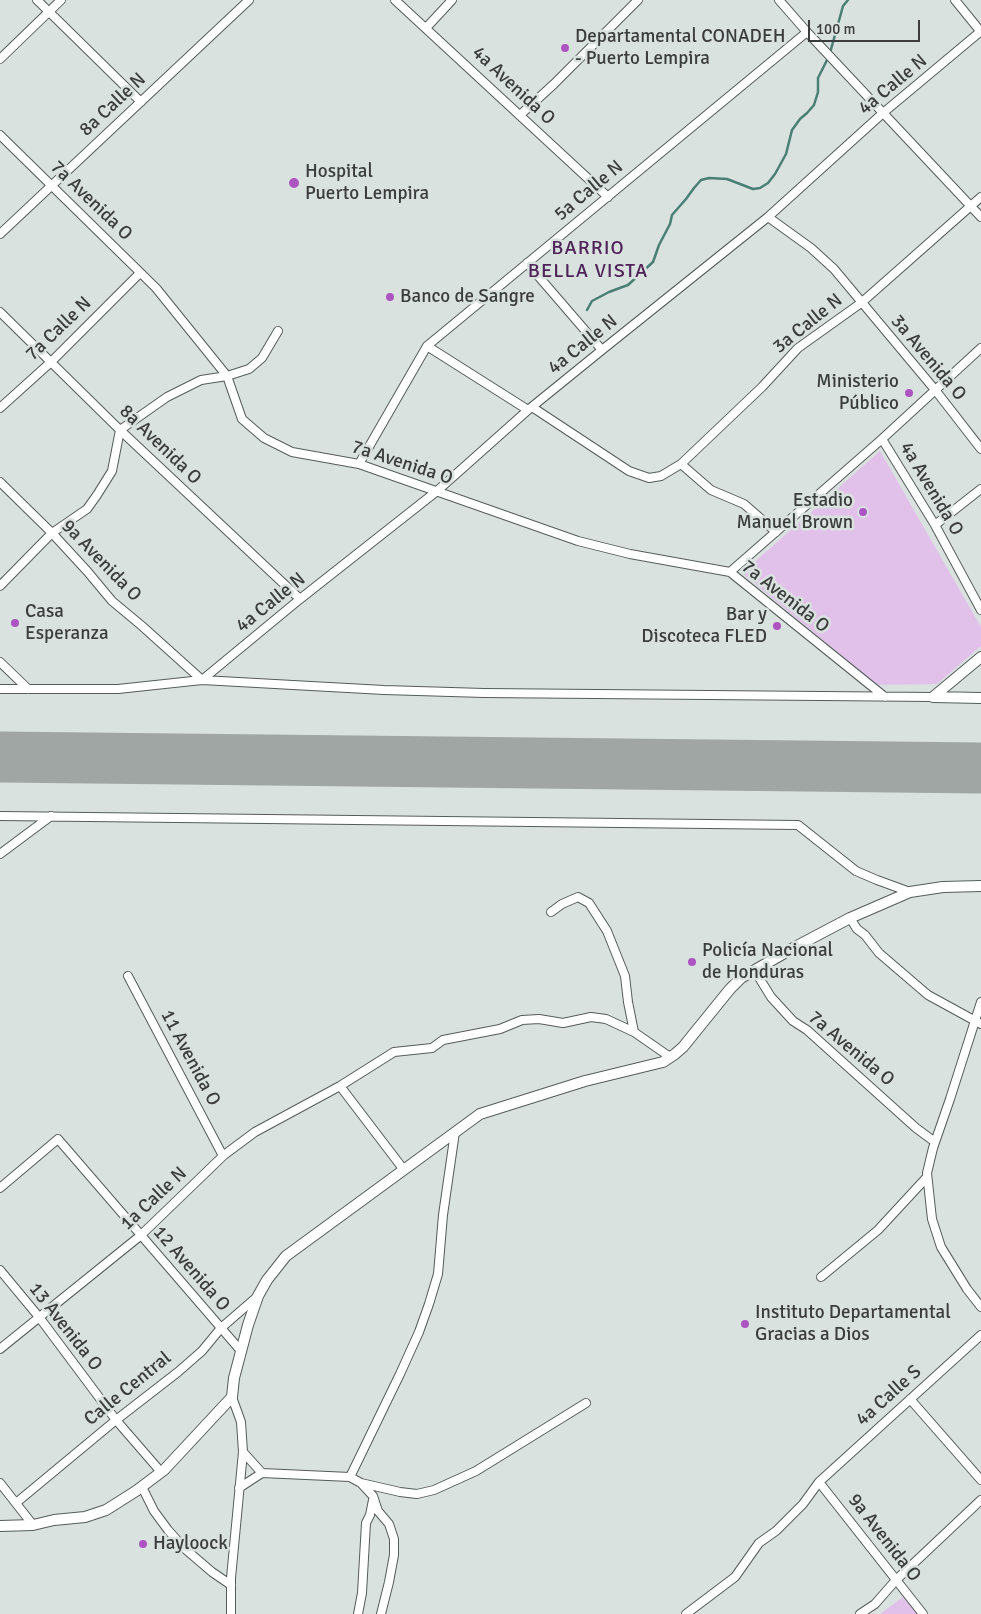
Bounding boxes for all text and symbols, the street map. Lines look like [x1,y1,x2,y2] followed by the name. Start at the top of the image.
[811,10,924,42] scale bar
[816,20,856,38] text: 100 m
[575,26,785,70] place label: Departamental CONADEH - Puerto Lempira
[467,42,559,130] street label: 4a Avenida O
[559,42,571,54] marker: Departamental CONADEH - Puerto Lempira
[854,50,932,120] street label: 4a Calle N
[75,69,151,141] street label: 8a Calle N
[45,156,137,246] street label: 7a Avenida O
[550,156,628,226] street label: 5a Calle N
[305,161,429,205] place label: Hospital Puerto Lempira
[287,176,301,190] marker: Hospital Puerto Lempira
[526,237,650,284] district label: BARRIO BELLA VISTA
[400,286,535,308] place label: Banco de Sangre
[769,289,847,359] street label: 3a Calle N
[384,291,396,303] marker: Banco de Sangre
[21,292,97,366] street label: 7a Calle N
[544,310,622,380] street label: 4a Calle N
[885,310,971,406] street label: 3a Avenida O
[816,371,899,415] place label: Ministerio Público
[903,387,915,399] marker: Ministerio Público
[114,400,206,490] street label: 8a Avenida O
[348,436,456,490] street label: 7a Avenida O
[894,438,968,540] street label: 4a Avenida O
[736,490,853,534] place label: Estadio Manuel Brown
[857,506,869,518] marker: Estadio Manuel Brown
[56,515,146,607] street label: 9a Avenida O
[737,556,833,638] street label: 7a Avenida O
[232,568,310,638] street label: 4a Calle N
[25,601,109,645] place label: Casa Esperanza
[641,604,767,648] place label: Bar y Discoteca FLED
[9,617,21,629] marker: Casa Esperanza
[771,620,783,632] marker: Bar y Discoteca FLED
[702,940,833,984] place label: Policía Nacional de Honduras
[686,956,698,968] marker: Policía Nacional de Honduras
[155,1006,225,1110] street label: 11 Avenida O
[803,1006,899,1092] street label: 7a Avenida O
[116,1163,192,1235] street label: 1a Calle N
[148,1222,234,1316] street label: 12 Avenida O
[23,1278,107,1376] street label: 13 Avenida O
[755,1302,951,1346] place label: Instituto Departamental Gracias a Dios
[739,1318,751,1330] marker: Instituto Departamental Gracias a Dios
[80,1347,176,1431] street label: Calle Central
[852,1361,926,1431] street label: 4a Calle S
[843,1490,925,1586] street label: 9a Avenida O
[153,1533,228,1555] place label: Hayloock
[137,1538,149,1550] marker: Hayloock

